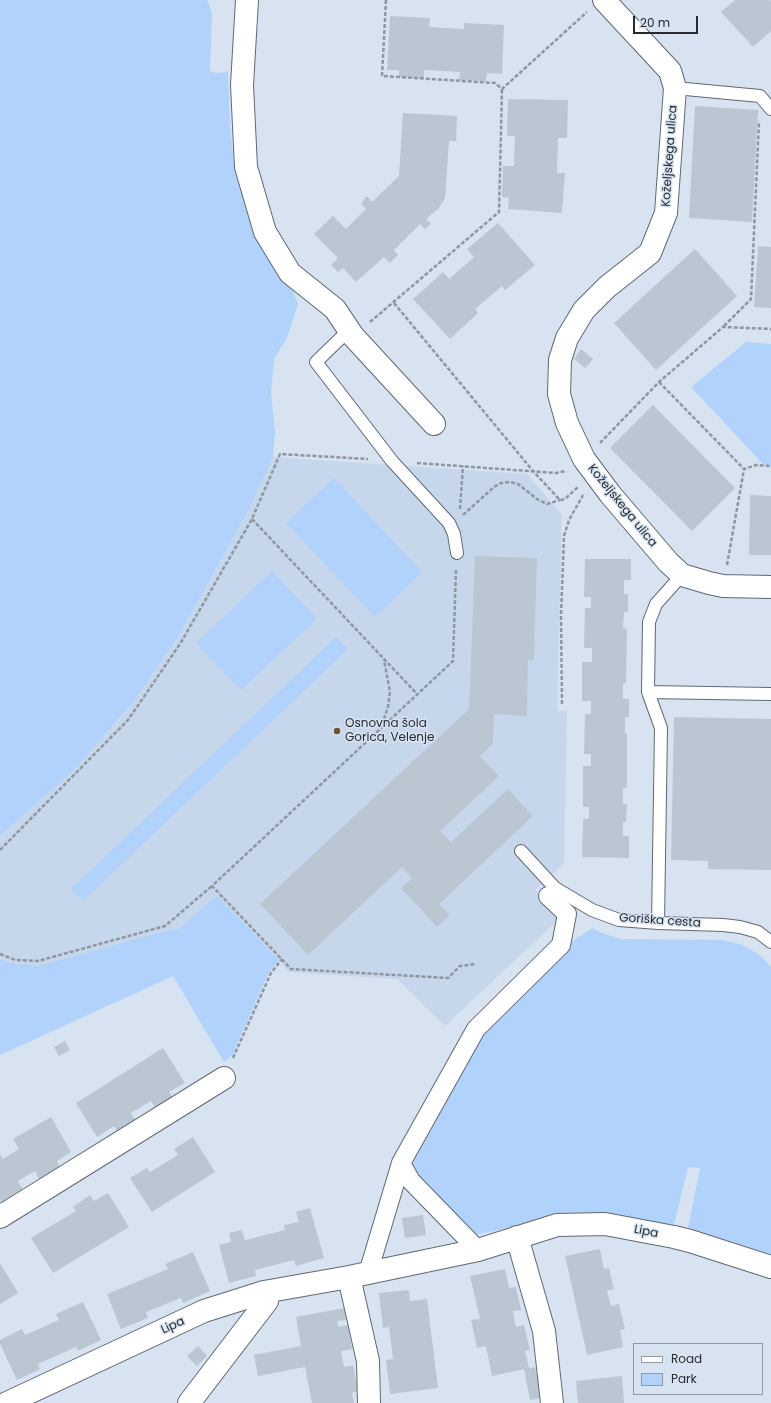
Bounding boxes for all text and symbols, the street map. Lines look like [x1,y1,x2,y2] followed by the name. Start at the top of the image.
[635,8,700,34] scale bar
[640,14,670,31] text: 20 m
[659,105,681,207] street label: Koželjskega ulica
[584,462,660,550] street label: Koželjskega ulica
[345,717,434,745] place label: Osnovna šola Gorica, Velenje
[332,726,342,736] marker: Osnovna šola Gorica, Velenje
[619,911,701,931] street label: Goriška cesta
[633,1223,659,1241] street label: Lipa
[159,1314,187,1338] street label: Lipa
[633,1343,763,1395] legend
[671,1350,702,1367] text: Road
[671,1370,697,1387] text: Park

